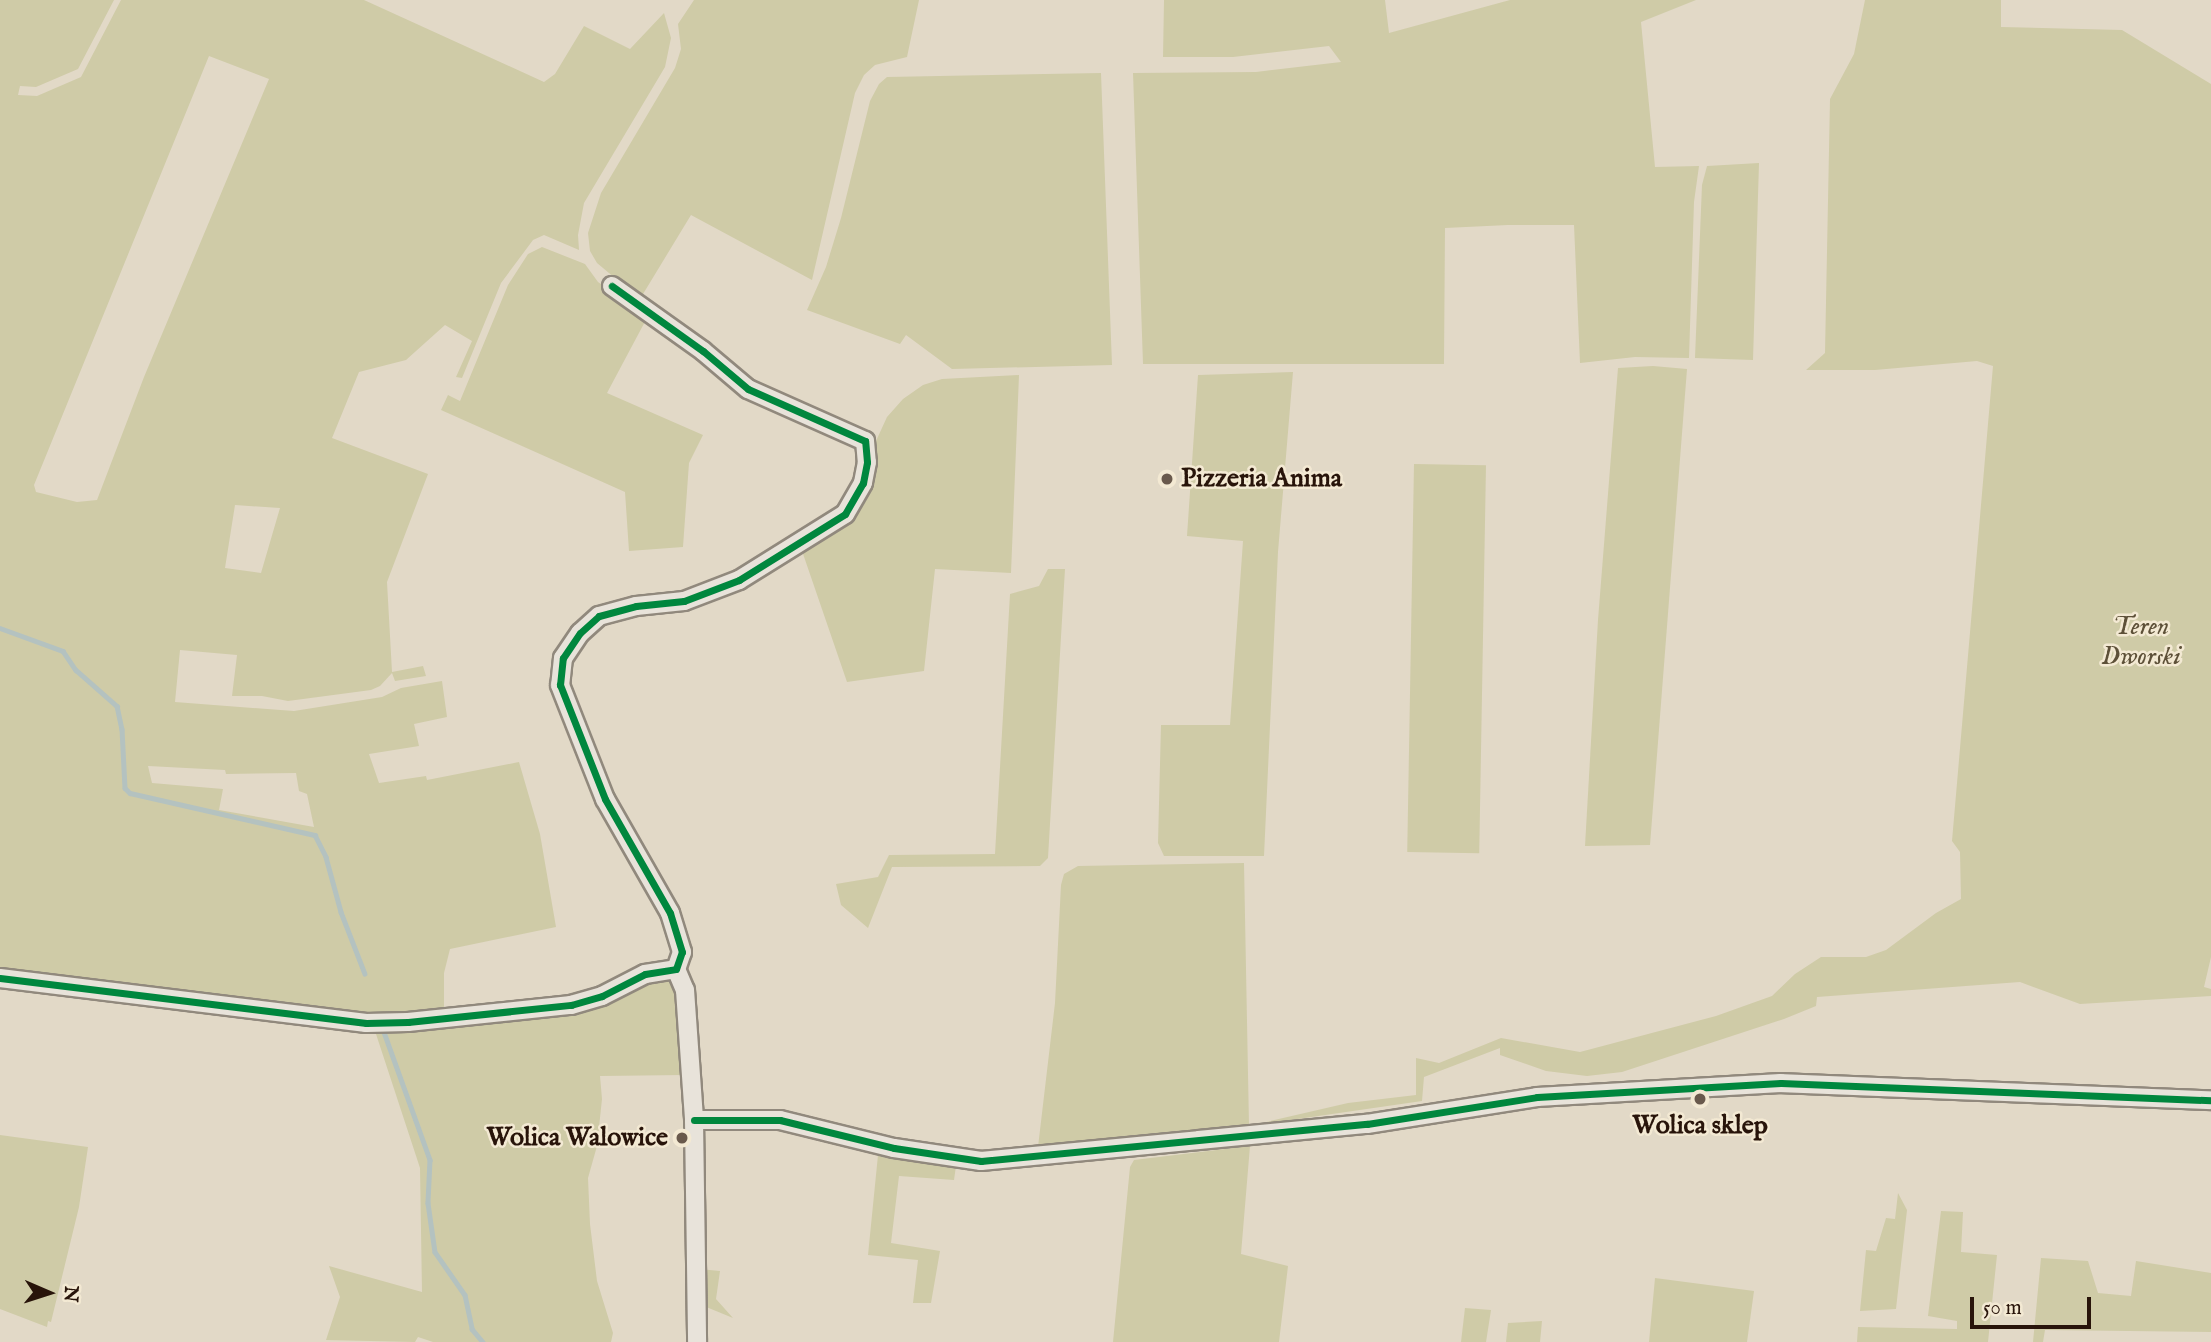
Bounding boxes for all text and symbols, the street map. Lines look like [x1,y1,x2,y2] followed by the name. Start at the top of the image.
[1181,463,1342,495] place label: Pizzeria Anima
[1159,471,1175,487] marker: Pizzeria Anima
[2101,611,2181,672] park label: Teren Dworski
[1692,1091,1708,1107] marker: Wolica sklep
[1632,1110,1768,1142] place label: Wolica sklep
[486,1122,668,1154] place label: Wolica Walowice
[674,1130,690,1146] marker: Wolica Walowice
[14,1258,84,1328] north arrow
[1973,1282,2094,1326] scale bar
[58,1285,82,1303] text: N
[1983,1295,2022,1322] text: 50 m

